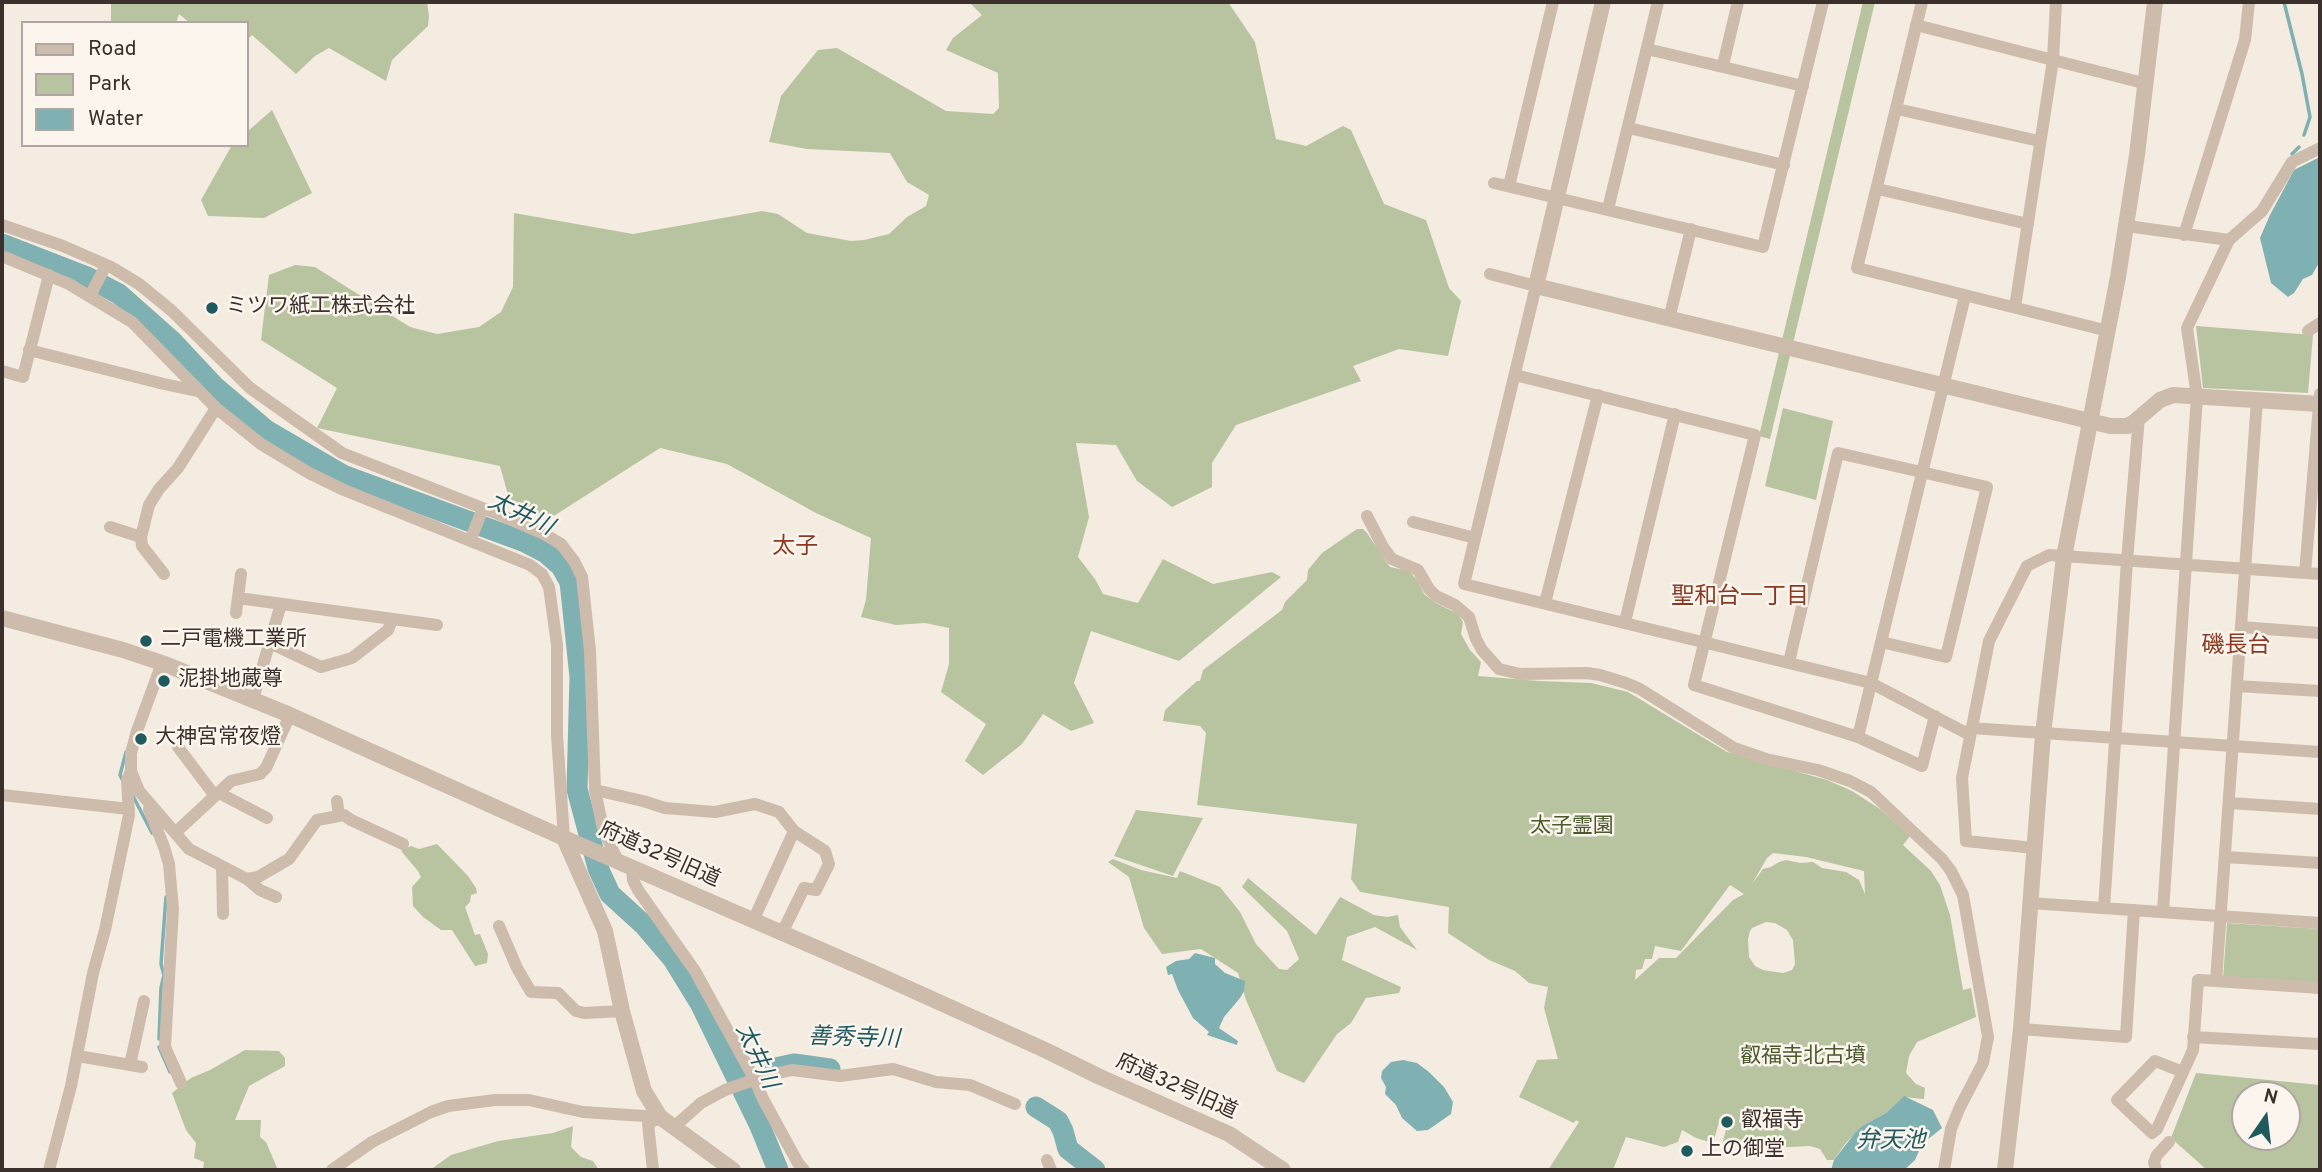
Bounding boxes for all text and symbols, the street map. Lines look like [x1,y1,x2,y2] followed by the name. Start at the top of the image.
[21,21,248,147] legend
[88,36,137,63] text: Road
[88,71,131,98] text: Park
[88,106,143,133] text: Water
[226,295,415,321] place label: ミツワ紙工株式会社
[204,300,220,316] marker: ミツワ紙工株式会社
[483,489,557,543] water label: 太井川
[772,534,818,562] district label: 太子
[1671,584,1809,612] district label: 聖和台一丁目
[160,628,307,654] place label: 二戸電機工業所
[138,633,154,649] marker: 二戸電機工業所
[2202,633,2270,661] district label: 磯長台
[178,668,283,694] place label: 泥掛地蔵尊
[156,673,172,689] marker: 泥掛地蔵尊
[155,726,281,752] place label: 大神宮常夜燈
[133,731,149,747] marker: 大神宮常夜燈
[1530,815,1614,841] park label: 太子霊園
[594,818,724,894] street label: 府道32号旧道
[728,1020,782,1094] water label: 太井川
[808,1025,900,1055] water label: 善秀寺川
[1740,1045,1866,1071] park label: 叡福寺北古墳
[1111,1050,1241,1126] street label: 府道32号旧道
[2231,1081,2301,1151] north arrow
[2261,1084,2280,1111] text: N
[1741,1109,1804,1135] place label: 叡福寺
[1719,1114,1735,1130] marker: 叡福寺
[1857,1128,1925,1156] water label: 弁天池
[1701,1138,1785,1164] place label: 上の御堂
[1679,1143,1695,1159] marker: 上の御堂

